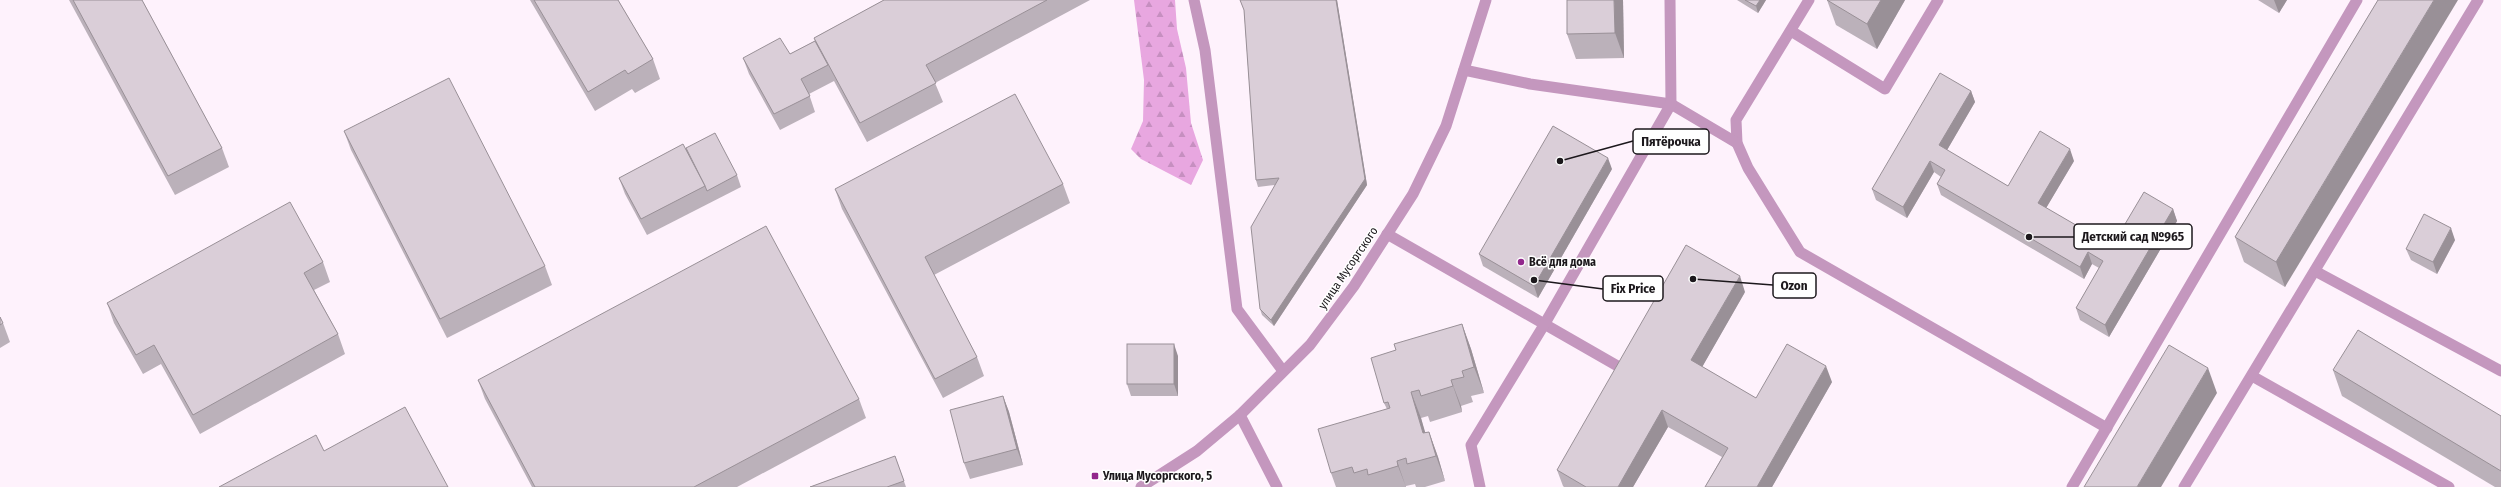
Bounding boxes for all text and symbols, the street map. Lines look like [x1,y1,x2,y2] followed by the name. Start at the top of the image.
[1633,129,1709,154] callout: Пятёрочка
[1641,134,1701,149] text: Пятёрочка
[1315,224,1381,312] street label: улица Мусоргского
[2074,224,2192,249] callout: Детский сад №965
[2081,229,2184,244] text: Детский сад №965
[1529,255,1596,269] place label: Всё для дома
[1516,257,1526,267] marker: Всё для дома
[1773,273,1816,298] callout: Ozon
[1603,276,1663,301] callout: Fix Price
[1780,278,1808,293] text: Ozon
[1611,281,1656,296] text: Fix Price
[1102,469,1212,483] place label: Улица Мусоргского, 5
[1090,471,1100,481] marker: Улица Мусоргского, 5

